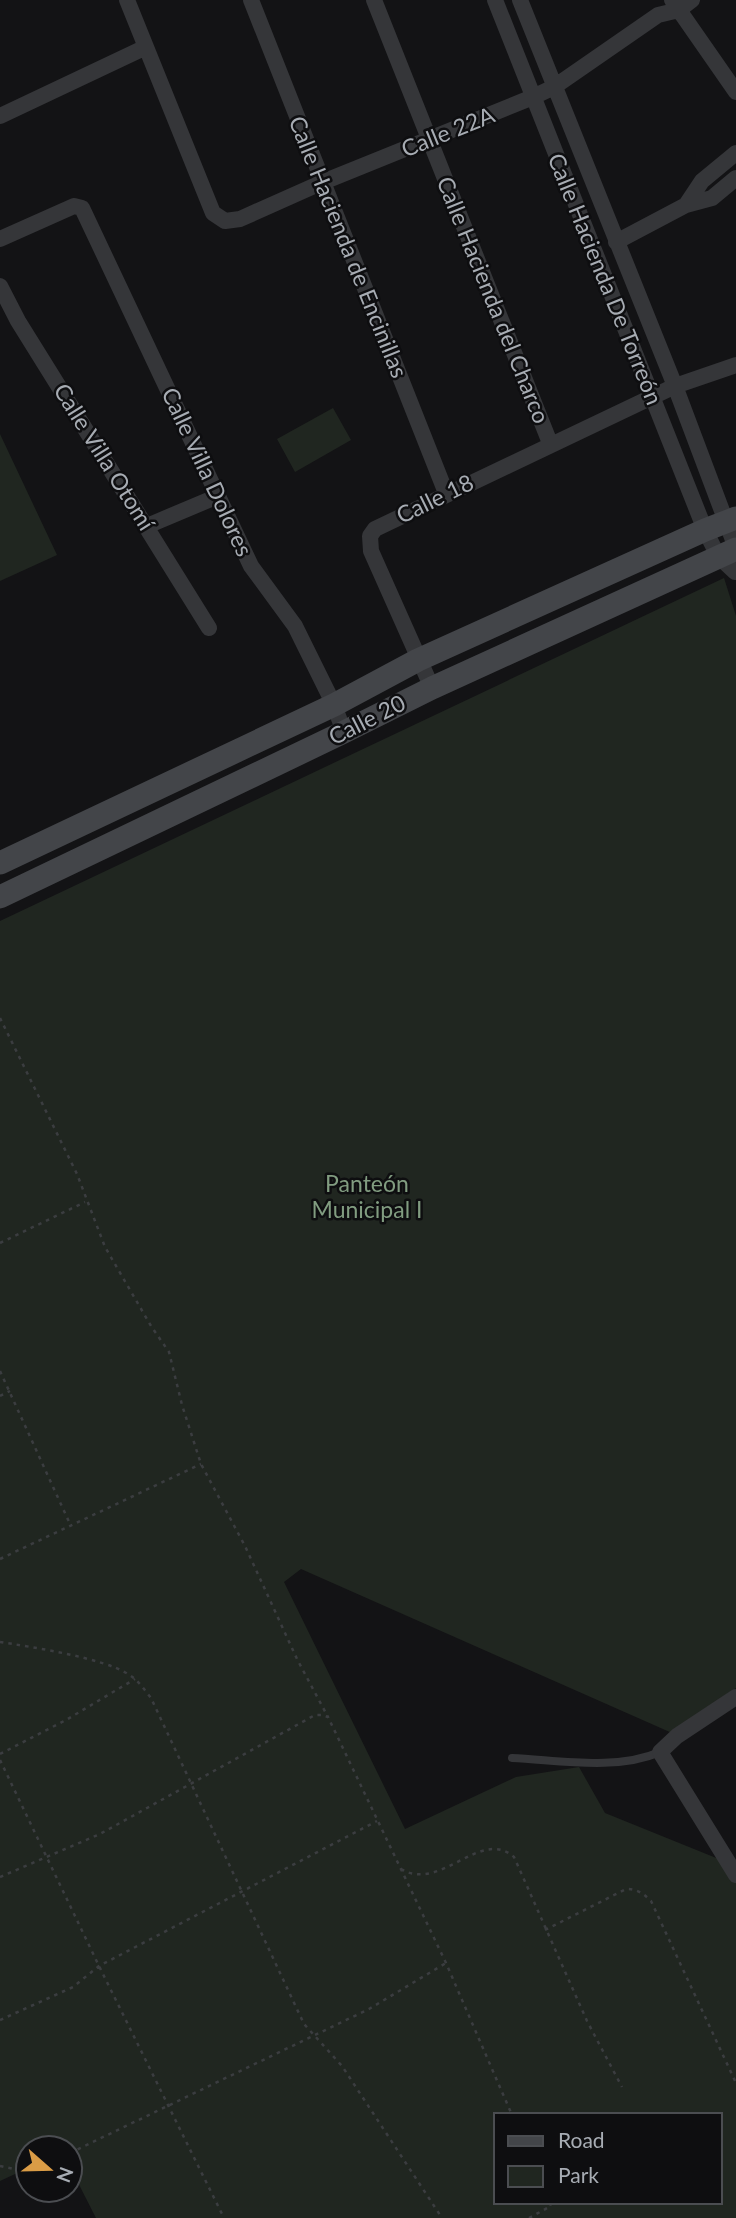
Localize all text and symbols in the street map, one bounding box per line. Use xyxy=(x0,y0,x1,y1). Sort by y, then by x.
street label: Calle 22A xyxy=(397,100,499,162)
street label: Calle Hacienda de Encinillas xyxy=(284,112,414,382)
street label: Calle Hacienda De Torreón xyxy=(543,149,669,408)
street label: Calle Hacienda del Charco xyxy=(432,172,556,427)
street label: Calle Villa Otomí xyxy=(48,378,162,536)
street label: Calle Villa Dolores xyxy=(157,383,259,560)
street label: Calle 18 xyxy=(391,467,478,529)
street label: Calle 20 xyxy=(323,688,410,750)
park label: Panteón Municipal I xyxy=(312,1169,422,1223)
legend xyxy=(494,2113,722,2204)
text: Road xyxy=(558,2127,605,2152)
north arrow xyxy=(14,2134,84,2204)
text: Park xyxy=(558,2162,599,2187)
text: N xyxy=(52,2164,79,2186)

